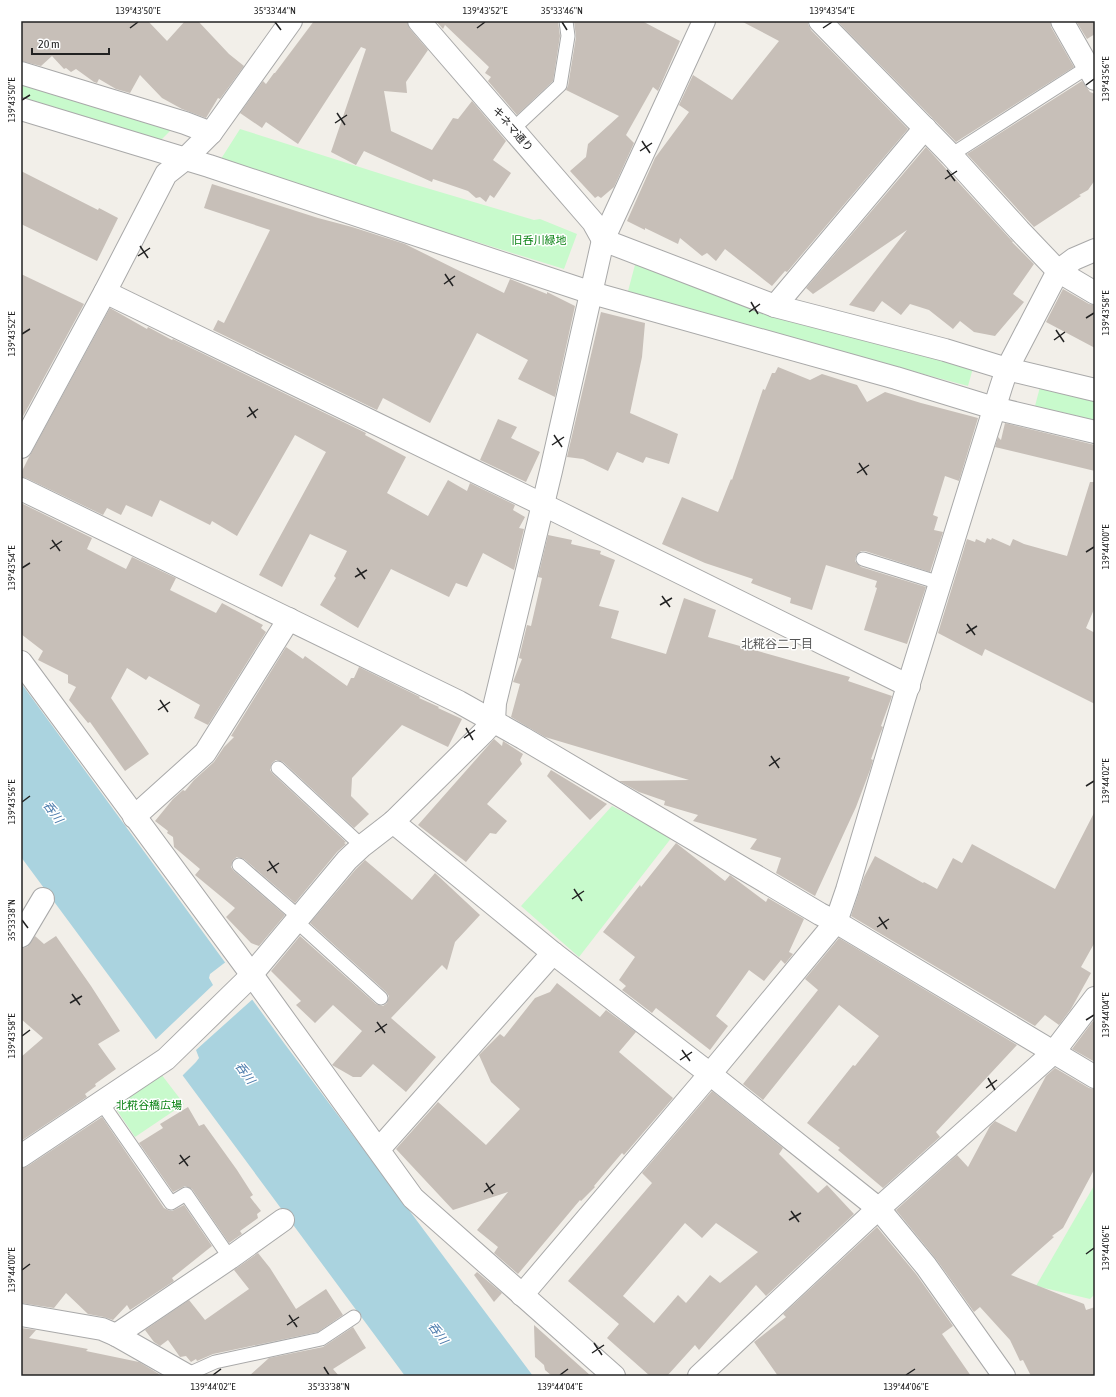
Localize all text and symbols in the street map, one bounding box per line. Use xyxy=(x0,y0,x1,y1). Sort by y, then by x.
text: 139°43'50"E xyxy=(116,5,161,16)
text: 35°33'44"N xyxy=(254,5,296,16)
text: 139°43'52"E xyxy=(463,5,508,16)
text: 35°33'46"N xyxy=(541,5,583,16)
text: 139°43'54"E xyxy=(810,5,855,16)
scale bar xyxy=(32,30,109,56)
text: 20 m xyxy=(38,37,60,51)
text: 139°43'56"E xyxy=(1100,56,1111,101)
text: 139°43'50"E xyxy=(6,77,17,122)
street label: キネマ通り xyxy=(490,104,536,154)
park label: 旧呑川緑地 xyxy=(512,234,567,246)
text: 139°43'58"E xyxy=(1100,290,1111,335)
text: 139°43'52"E xyxy=(6,311,17,356)
text: 139°44'00"E xyxy=(1100,524,1111,569)
text: 139°43'54"E xyxy=(6,545,17,590)
district label: 北糀谷二丁目 xyxy=(741,637,813,651)
text: 139°44'02"E xyxy=(1100,758,1111,803)
text: 139°43'56"E xyxy=(6,779,17,824)
water label: 呑川 xyxy=(40,798,67,827)
text: 35°33'38"N xyxy=(6,899,17,941)
text: 139°44'04"E xyxy=(1100,992,1111,1037)
text: 139°43'58"E xyxy=(6,1013,17,1058)
water label: 呑川 xyxy=(232,1059,259,1088)
park label: 北糀谷橋広場 xyxy=(116,1099,182,1111)
text: 139°44'06"E xyxy=(1100,1225,1111,1270)
text: 139°44'00"E xyxy=(6,1247,17,1292)
water label: 呑川 xyxy=(425,1319,452,1348)
text: 139°44'02"E xyxy=(191,1381,236,1392)
text: 35°33'38"N xyxy=(308,1381,350,1392)
text: 139°44'04"E xyxy=(538,1381,583,1392)
text: 139°44'06"E xyxy=(884,1381,929,1392)

